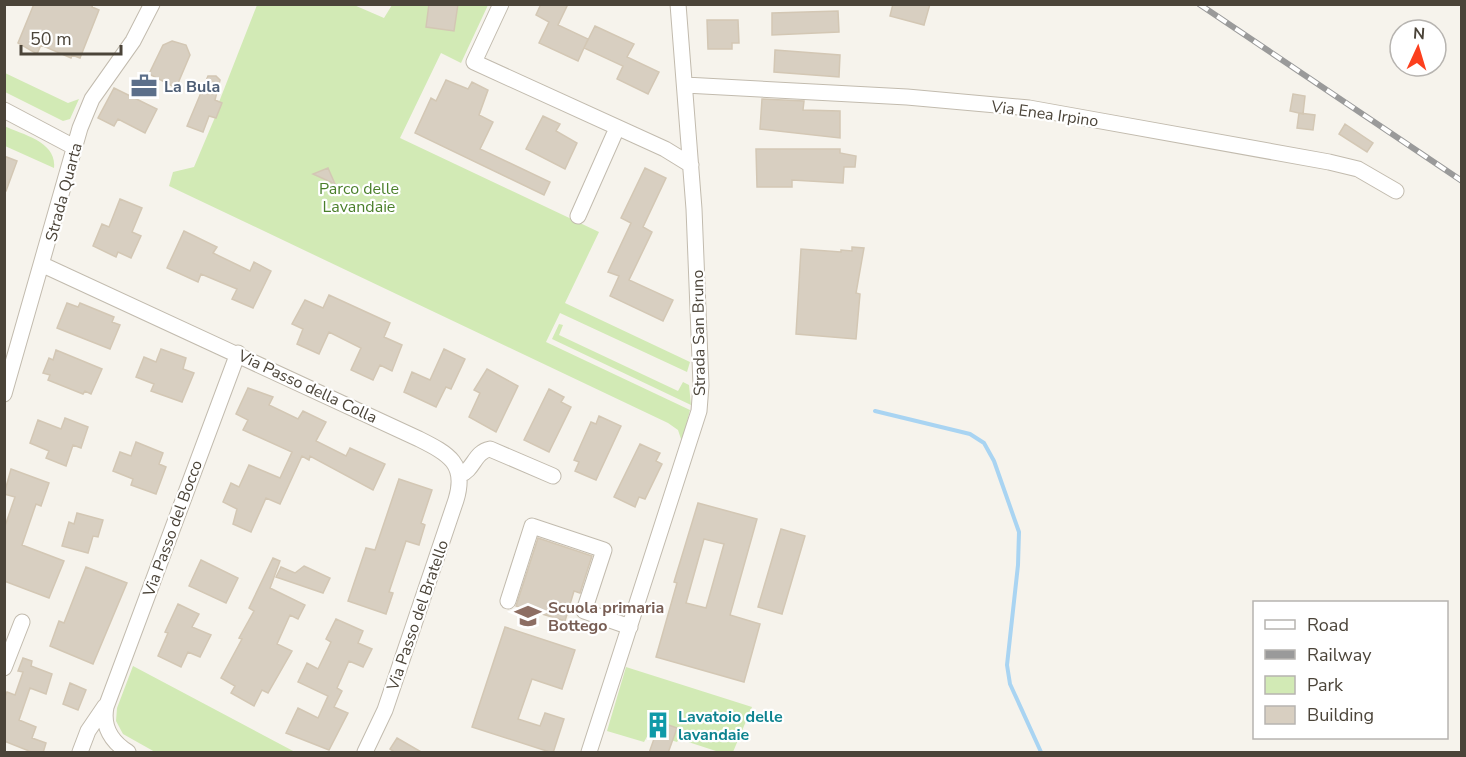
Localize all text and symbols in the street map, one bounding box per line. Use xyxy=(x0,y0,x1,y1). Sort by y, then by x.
scale bar xyxy=(21,18,122,56)
north arrow xyxy=(1388,18,1448,78)
text: N xyxy=(1412,23,1426,45)
text: 50 m xyxy=(30,27,72,51)
office icon: La Bula xyxy=(129,71,159,101)
place label: La Bula xyxy=(164,76,220,98)
street label: Via Enea Irpino xyxy=(989,95,1100,132)
street label: Strada Quarta xyxy=(40,140,88,244)
park label: Parco delle Lavandaie xyxy=(319,178,399,218)
street label: Strada San Bruno xyxy=(687,269,711,396)
street label: Via Passo della Colla xyxy=(234,345,381,429)
street label: Via Passo del Bocco xyxy=(138,457,208,601)
street label: Via Passo del Bratello xyxy=(382,537,454,695)
place label: Scuola primaria Bottego xyxy=(548,597,664,637)
school or university icon: Scuola primaria Bottego xyxy=(513,601,543,631)
legend xyxy=(1253,601,1448,739)
text: Road xyxy=(1307,613,1349,637)
text: Railway xyxy=(1307,643,1372,667)
text: Park xyxy=(1307,673,1344,697)
text: Building xyxy=(1307,703,1374,727)
place label: Lavatoio delle lavandaie xyxy=(678,706,783,746)
building icon: Lavatoio delle lavandaie xyxy=(643,710,673,740)

